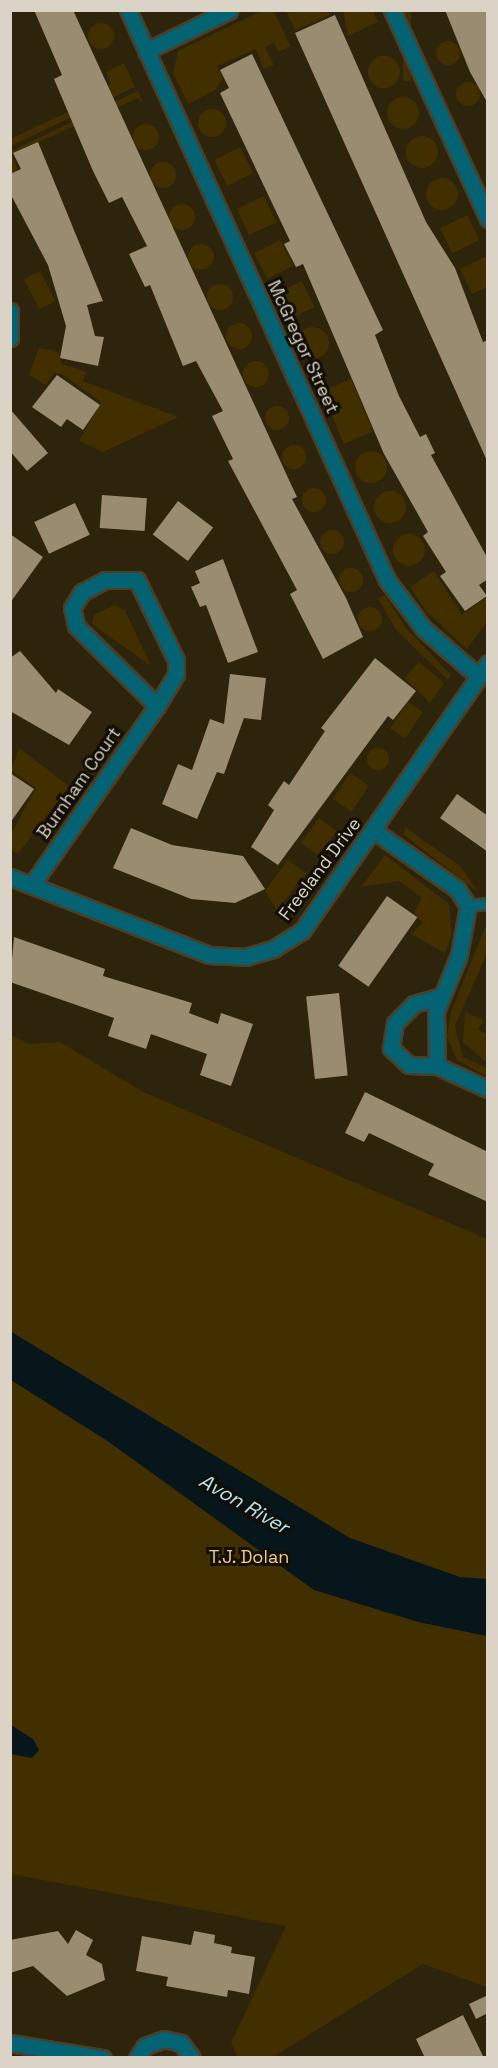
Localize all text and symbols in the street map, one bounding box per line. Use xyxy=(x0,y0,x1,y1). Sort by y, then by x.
street label: McGregor Street xyxy=(263,277,343,417)
street label: Burnham Court xyxy=(33,723,125,843)
street label: Freeland Drive xyxy=(274,814,366,924)
water label: Avon River xyxy=(195,1469,293,1539)
park label: T.J. Dolan xyxy=(208,1546,290,1568)

